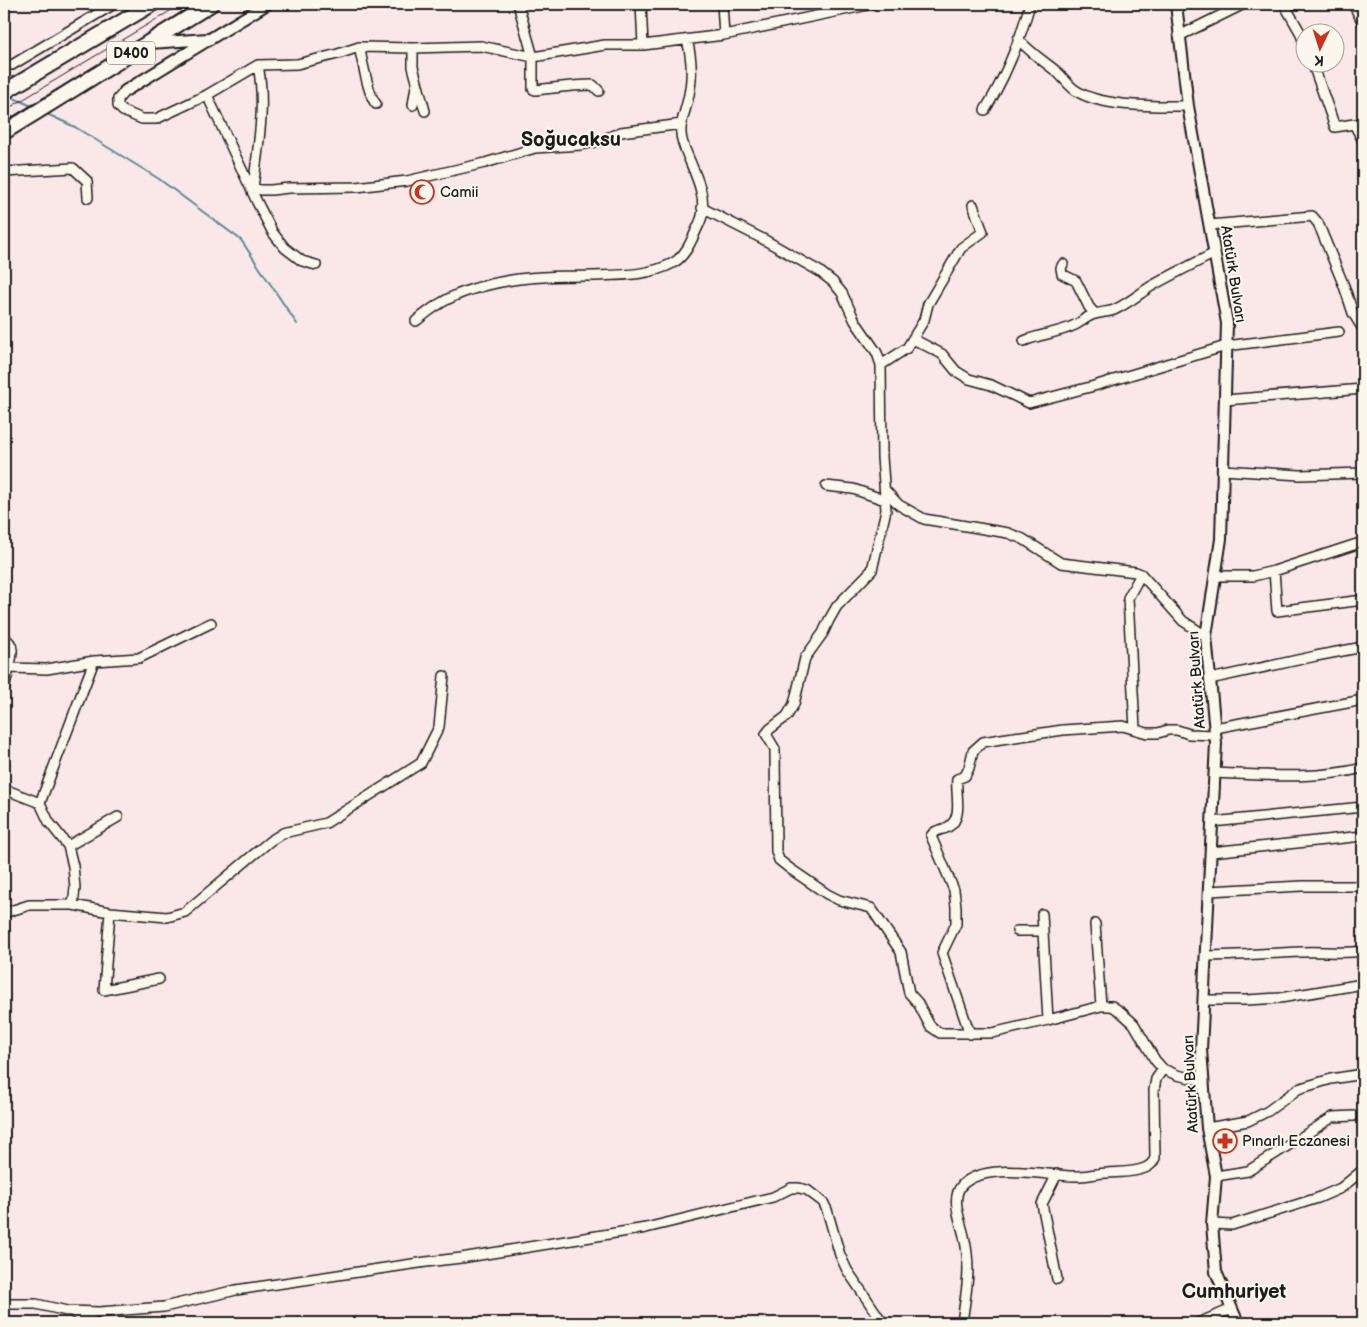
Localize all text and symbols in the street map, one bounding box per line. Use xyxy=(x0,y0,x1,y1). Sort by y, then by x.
north arrow xyxy=(1294,22,1344,72)
road number: D400 xyxy=(107,42,155,64)
text: K xyxy=(1313,52,1324,69)
district label: Soğucaksu xyxy=(521,128,621,152)
mosque icon: Camii xyxy=(409,179,435,205)
place label: Camii xyxy=(440,183,479,202)
street label: Atatürk Bulvarı xyxy=(1216,224,1250,324)
street label: Atatürk Bulvarı xyxy=(1184,630,1210,730)
street label: Atatürk Bulvarı xyxy=(1179,1035,1203,1133)
pharmacy icon: Pınarlı Eczanesi xyxy=(1212,1128,1238,1154)
place label: Pınarlı Eczanesi xyxy=(1242,1132,1350,1151)
district label: Cumhuriyet xyxy=(1182,1280,1287,1304)

